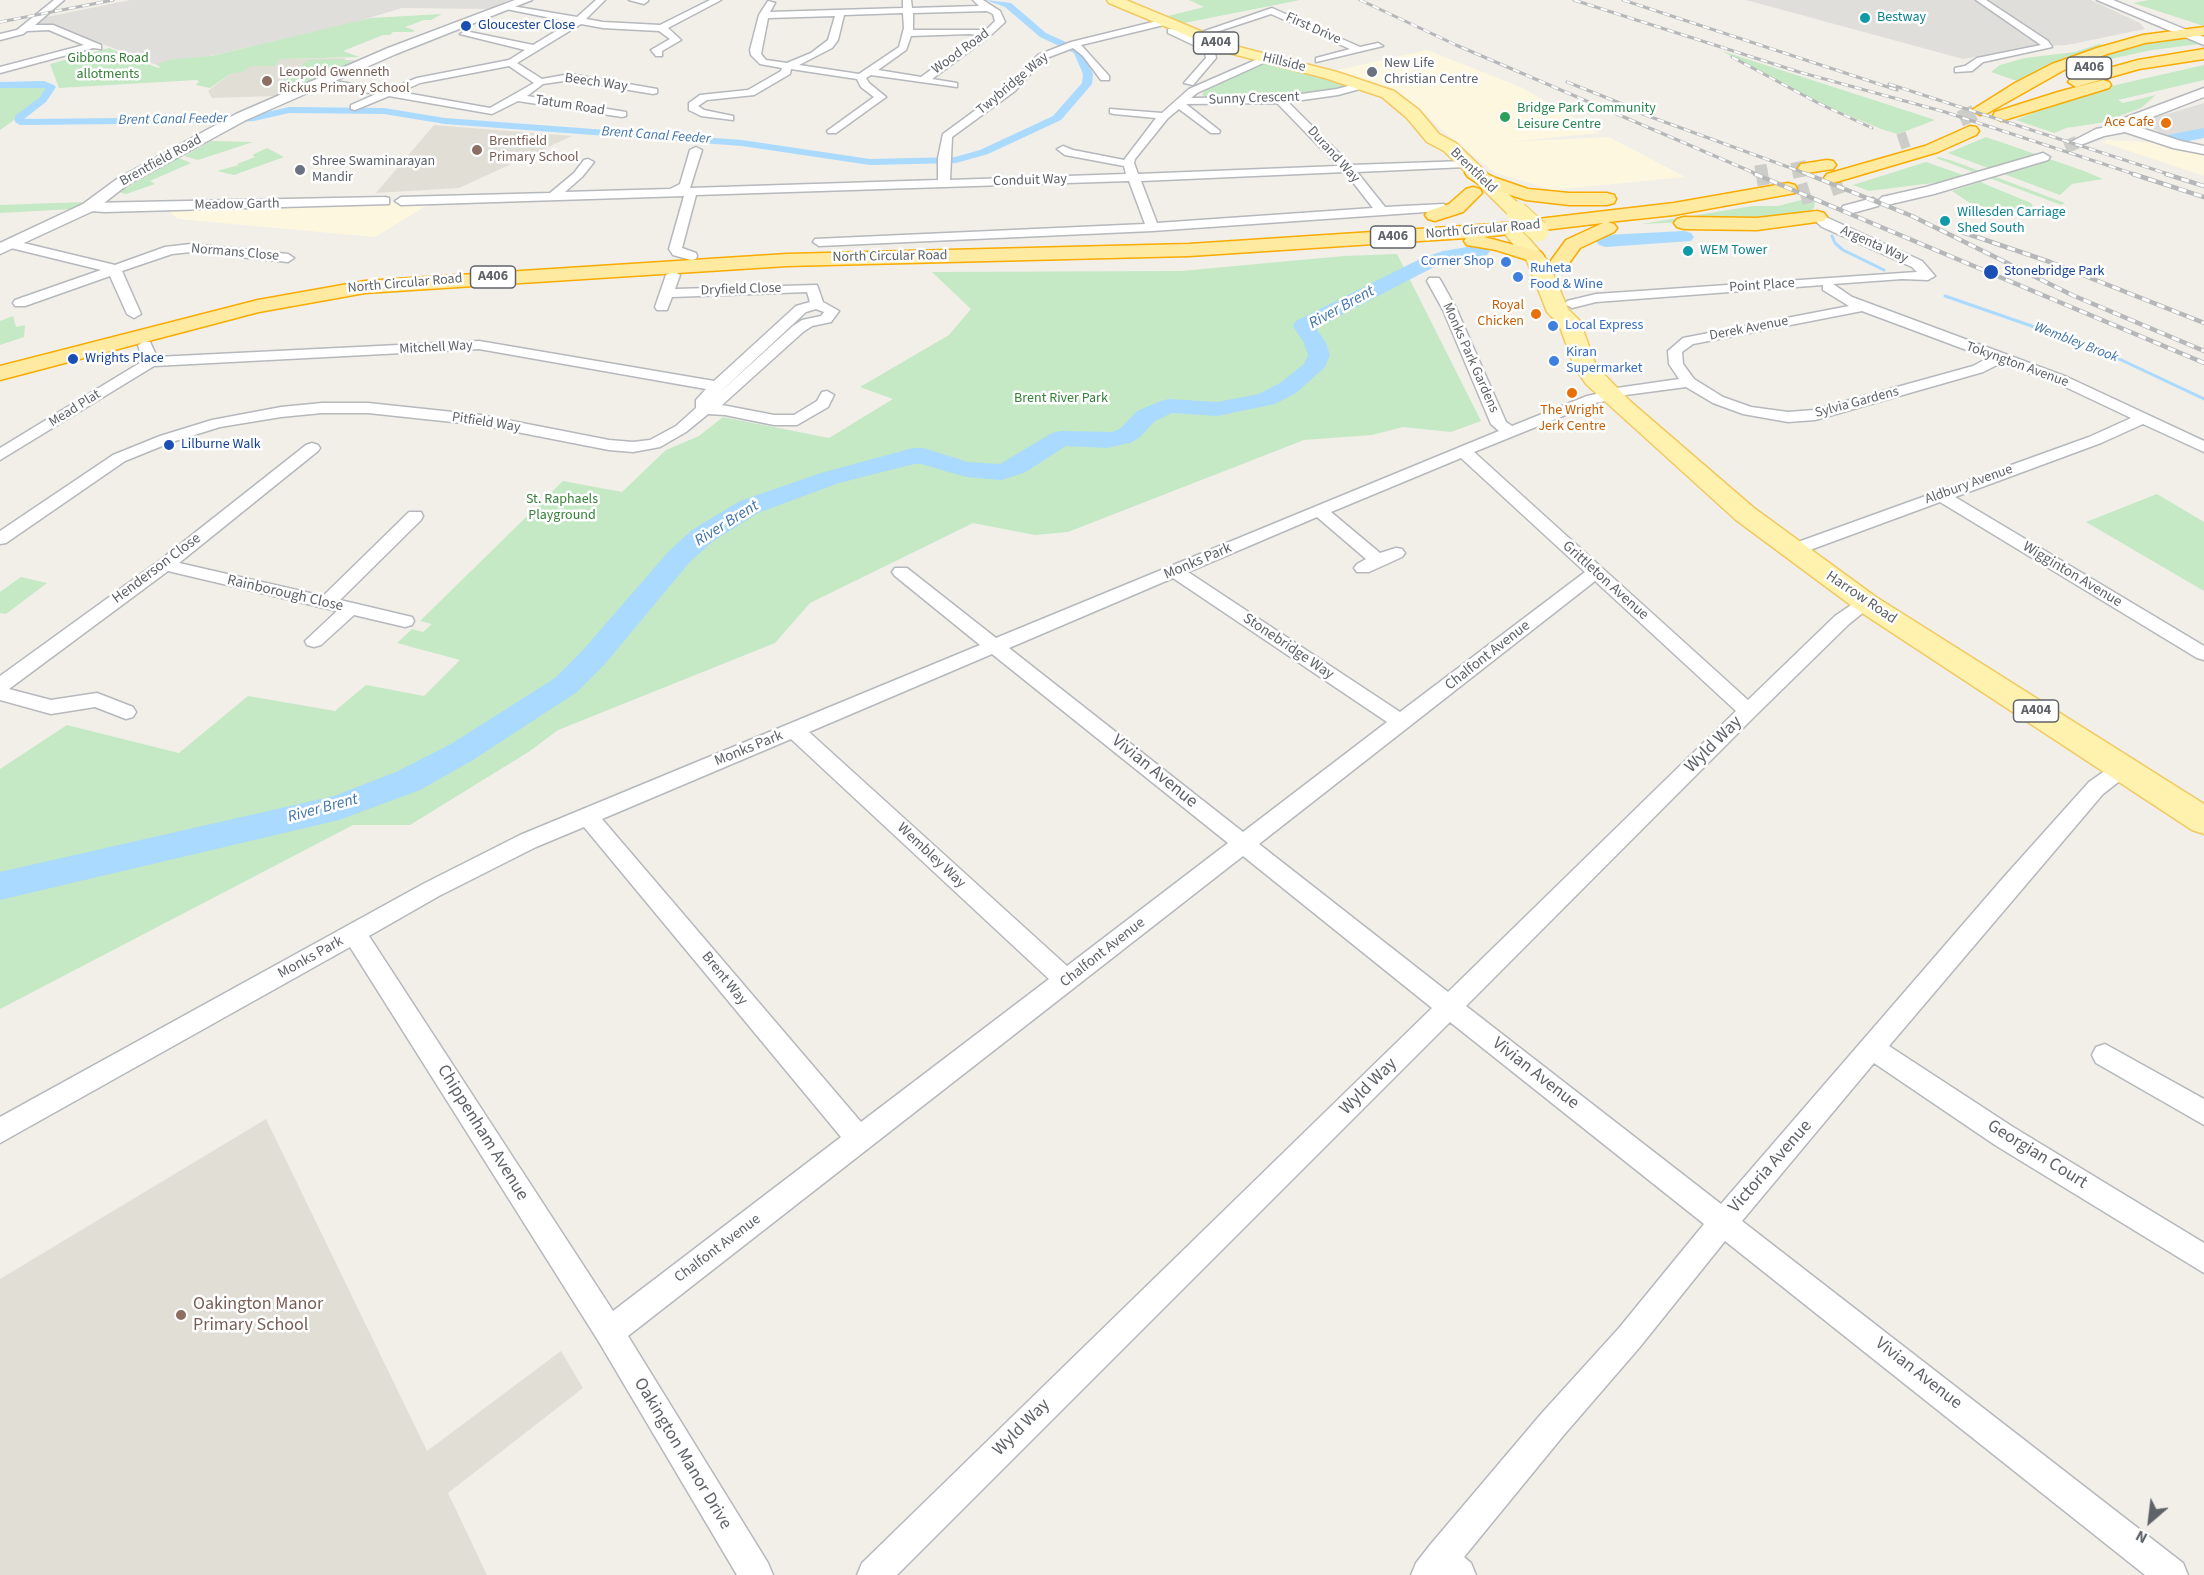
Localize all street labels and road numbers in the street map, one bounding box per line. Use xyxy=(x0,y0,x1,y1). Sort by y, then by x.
street label: First Drive xyxy=(1283,9,1343,49)
street label: Wood Road xyxy=(929,26,993,78)
road number: A404 xyxy=(1194,32,1238,54)
street label: Twybridge Way xyxy=(974,49,1052,119)
street label: Hillside xyxy=(1261,50,1307,76)
road number: A406 xyxy=(2066,57,2112,79)
street label: Beech Way xyxy=(563,70,629,96)
street label: Sunny Crescent xyxy=(1208,89,1300,109)
street label: Tatum Road xyxy=(534,92,606,120)
street label: Durand Way xyxy=(1303,123,1363,187)
street label: Brentfield Road xyxy=(117,132,205,190)
street label: Brentfield xyxy=(1446,145,1500,197)
street label: Conduit Way xyxy=(993,171,1067,191)
street label: Meadow Garth xyxy=(194,196,280,214)
street label: North Circular Road xyxy=(1425,217,1541,243)
street label: Argenta Way xyxy=(1837,223,1911,267)
road number: A406 xyxy=(1370,226,1416,248)
street label: Normans Close xyxy=(190,241,280,265)
street label: North Circular Road xyxy=(832,248,948,266)
road number: A406 xyxy=(470,266,516,288)
street label: North Circular Road xyxy=(347,271,463,297)
street label: Point Place xyxy=(1729,275,1795,297)
street label: Dryfield Close xyxy=(700,280,782,300)
street label: Monks Park Gardens xyxy=(1438,300,1502,416)
street label: Derek Avenue xyxy=(1708,313,1790,345)
street label: Mitchell Way xyxy=(399,338,473,358)
street label: Tokyngton Avenue xyxy=(1963,339,2071,391)
street label: Sylvia Gardens xyxy=(1813,384,1901,422)
street label: Mead Plat xyxy=(46,387,104,431)
street label: Pitfield Way xyxy=(451,409,521,437)
street label: Aldbury Avenue xyxy=(1923,461,2015,509)
street label: Henderson Close xyxy=(109,530,205,608)
street label: Grittleton Avenue xyxy=(1558,538,1652,624)
street label: Wigginton Avenue xyxy=(2019,538,2125,612)
street label: Monks Park xyxy=(1161,540,1235,584)
street label: Harrow Road xyxy=(1822,568,1900,628)
street label: Rainborough Close xyxy=(225,572,345,616)
street label: Stonebridge Way xyxy=(1239,610,1337,684)
street label: Chalfont Avenue xyxy=(1442,617,1534,695)
road number: A404 xyxy=(2014,700,2058,722)
street label: Wyld Way xyxy=(1681,712,1747,778)
street label: Monks Park xyxy=(712,727,786,771)
street label: Vivian Avenue xyxy=(1107,731,1201,813)
street label: Wembley Way xyxy=(893,820,969,892)
street label: Chalfont Avenue xyxy=(1057,914,1149,992)
street label: Monks Park xyxy=(275,933,347,983)
street label: Brent Way xyxy=(697,949,751,1009)
street label: Vivian Avenue xyxy=(1487,1033,1583,1115)
street label: Wyld Way xyxy=(1336,1054,1402,1120)
street label: Chippenham Avenue xyxy=(431,1061,533,1205)
street label: Victoria Avenue xyxy=(1725,1116,1817,1218)
street label: Georgian Court xyxy=(1983,1116,2091,1194)
street label: Chalfont Avenue xyxy=(671,1211,765,1287)
street label: Vivian Avenue xyxy=(1870,1333,1966,1415)
street label: Oakington Manor Drive xyxy=(628,1374,736,1534)
street label: Wyld Way xyxy=(989,1395,1055,1461)

